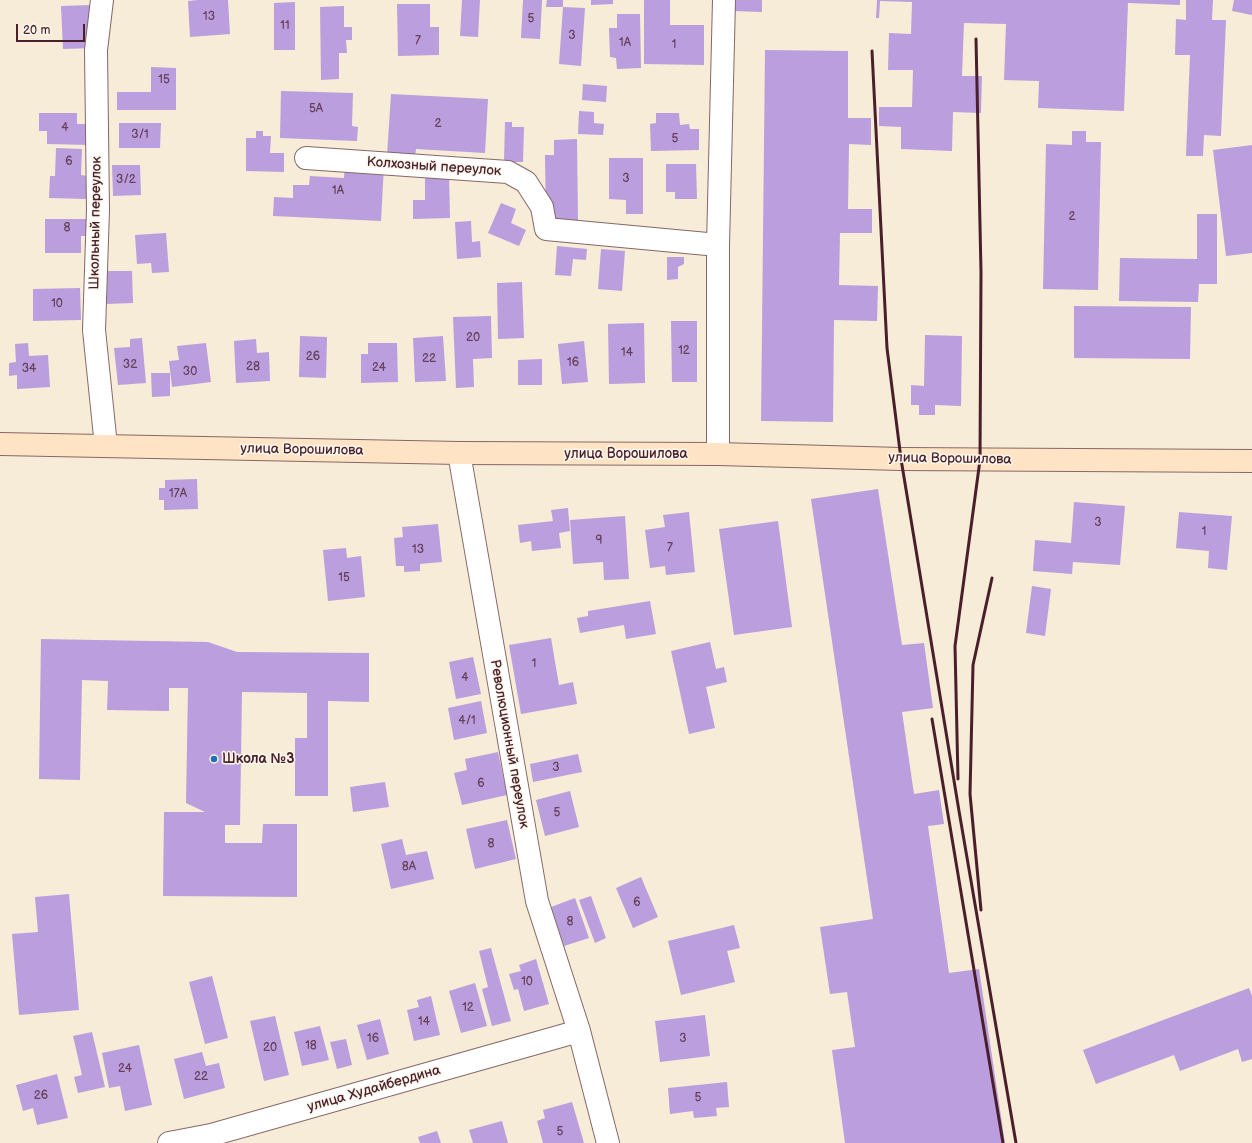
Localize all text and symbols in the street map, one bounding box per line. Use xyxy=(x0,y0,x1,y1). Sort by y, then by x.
house number: 13 xyxy=(203,10,215,24)
house number: 5 xyxy=(528,12,534,26)
scale bar xyxy=(18,16,87,42)
house number: 11 xyxy=(280,19,290,33)
text: 20 m xyxy=(23,23,50,38)
house number: 3 xyxy=(568,29,576,43)
house number: 7 xyxy=(415,34,421,48)
house number: 1А xyxy=(619,36,631,50)
house number: 1 xyxy=(672,38,676,52)
house number: 15 xyxy=(158,73,170,87)
house number: 5А xyxy=(309,102,323,116)
house number: 2 xyxy=(434,117,442,131)
house number: 4 xyxy=(61,121,69,135)
house number: 3/1 xyxy=(131,128,149,142)
house number: 5 xyxy=(672,132,678,146)
street label: Колхозный переулок xyxy=(366,154,502,180)
house number: 6 xyxy=(65,155,73,169)
street label: Школьный переулок xyxy=(86,156,106,290)
house number: 3 xyxy=(622,172,630,186)
house number: 3/2 xyxy=(116,173,136,187)
house number: 1А xyxy=(332,184,344,198)
house number: 2 xyxy=(1068,210,1076,224)
house number: 8 xyxy=(64,221,70,235)
house number: 10 xyxy=(51,297,63,311)
house number: 20 xyxy=(466,331,480,345)
house number: 12 xyxy=(678,344,690,358)
house number: 14 xyxy=(621,346,633,360)
house number: 26 xyxy=(306,350,320,364)
house number: 22 xyxy=(422,352,436,366)
house number: 16 xyxy=(567,356,579,370)
house number: 32 xyxy=(123,358,137,372)
house number: 28 xyxy=(246,360,260,374)
house number: 24 xyxy=(372,361,386,375)
house number: 34 xyxy=(22,362,36,376)
house number: 30 xyxy=(183,365,197,379)
street label: улица Ворошилова xyxy=(240,441,364,459)
street label: улица Ворошилова xyxy=(564,446,688,462)
street label: улица Ворошилова xyxy=(888,450,1012,468)
house number: 17А xyxy=(169,487,187,501)
house number: 3 xyxy=(1094,516,1102,530)
house number: 1 xyxy=(1202,525,1206,539)
house number: 9 xyxy=(596,534,602,548)
house number: 7 xyxy=(667,541,673,555)
house number: 13 xyxy=(412,543,424,557)
house number: 15 xyxy=(338,571,350,585)
house number: 1 xyxy=(532,657,536,671)
street label: Революционный переулок xyxy=(486,658,532,830)
house number: 4 xyxy=(461,671,469,685)
house number: 4/1 xyxy=(458,714,476,728)
place label: Школа №3 xyxy=(222,751,294,767)
marker: Школа №3 xyxy=(209,754,219,764)
house number: 3 xyxy=(552,761,560,775)
house number: 6 xyxy=(477,777,485,791)
house number: 5 xyxy=(554,806,560,820)
house number: 8 xyxy=(488,837,494,851)
house number: 8А xyxy=(402,860,416,874)
house number: 6 xyxy=(633,896,641,910)
house number: 8 xyxy=(567,915,573,929)
house number: 10 xyxy=(521,975,533,989)
house number: 12 xyxy=(462,1001,474,1015)
house number: 14 xyxy=(418,1015,430,1029)
house number: 16 xyxy=(367,1032,379,1046)
house number: 3 xyxy=(679,1032,687,1046)
house number: 18 xyxy=(305,1039,317,1053)
house number: 20 xyxy=(263,1041,277,1055)
house number: 24 xyxy=(118,1062,132,1076)
street label: улица Худайбердина xyxy=(305,1062,443,1116)
house number: 22 xyxy=(194,1070,208,1084)
house number: 26 xyxy=(34,1089,48,1103)
house number: 5 xyxy=(695,1091,701,1105)
house number: 5 xyxy=(557,1125,563,1139)

